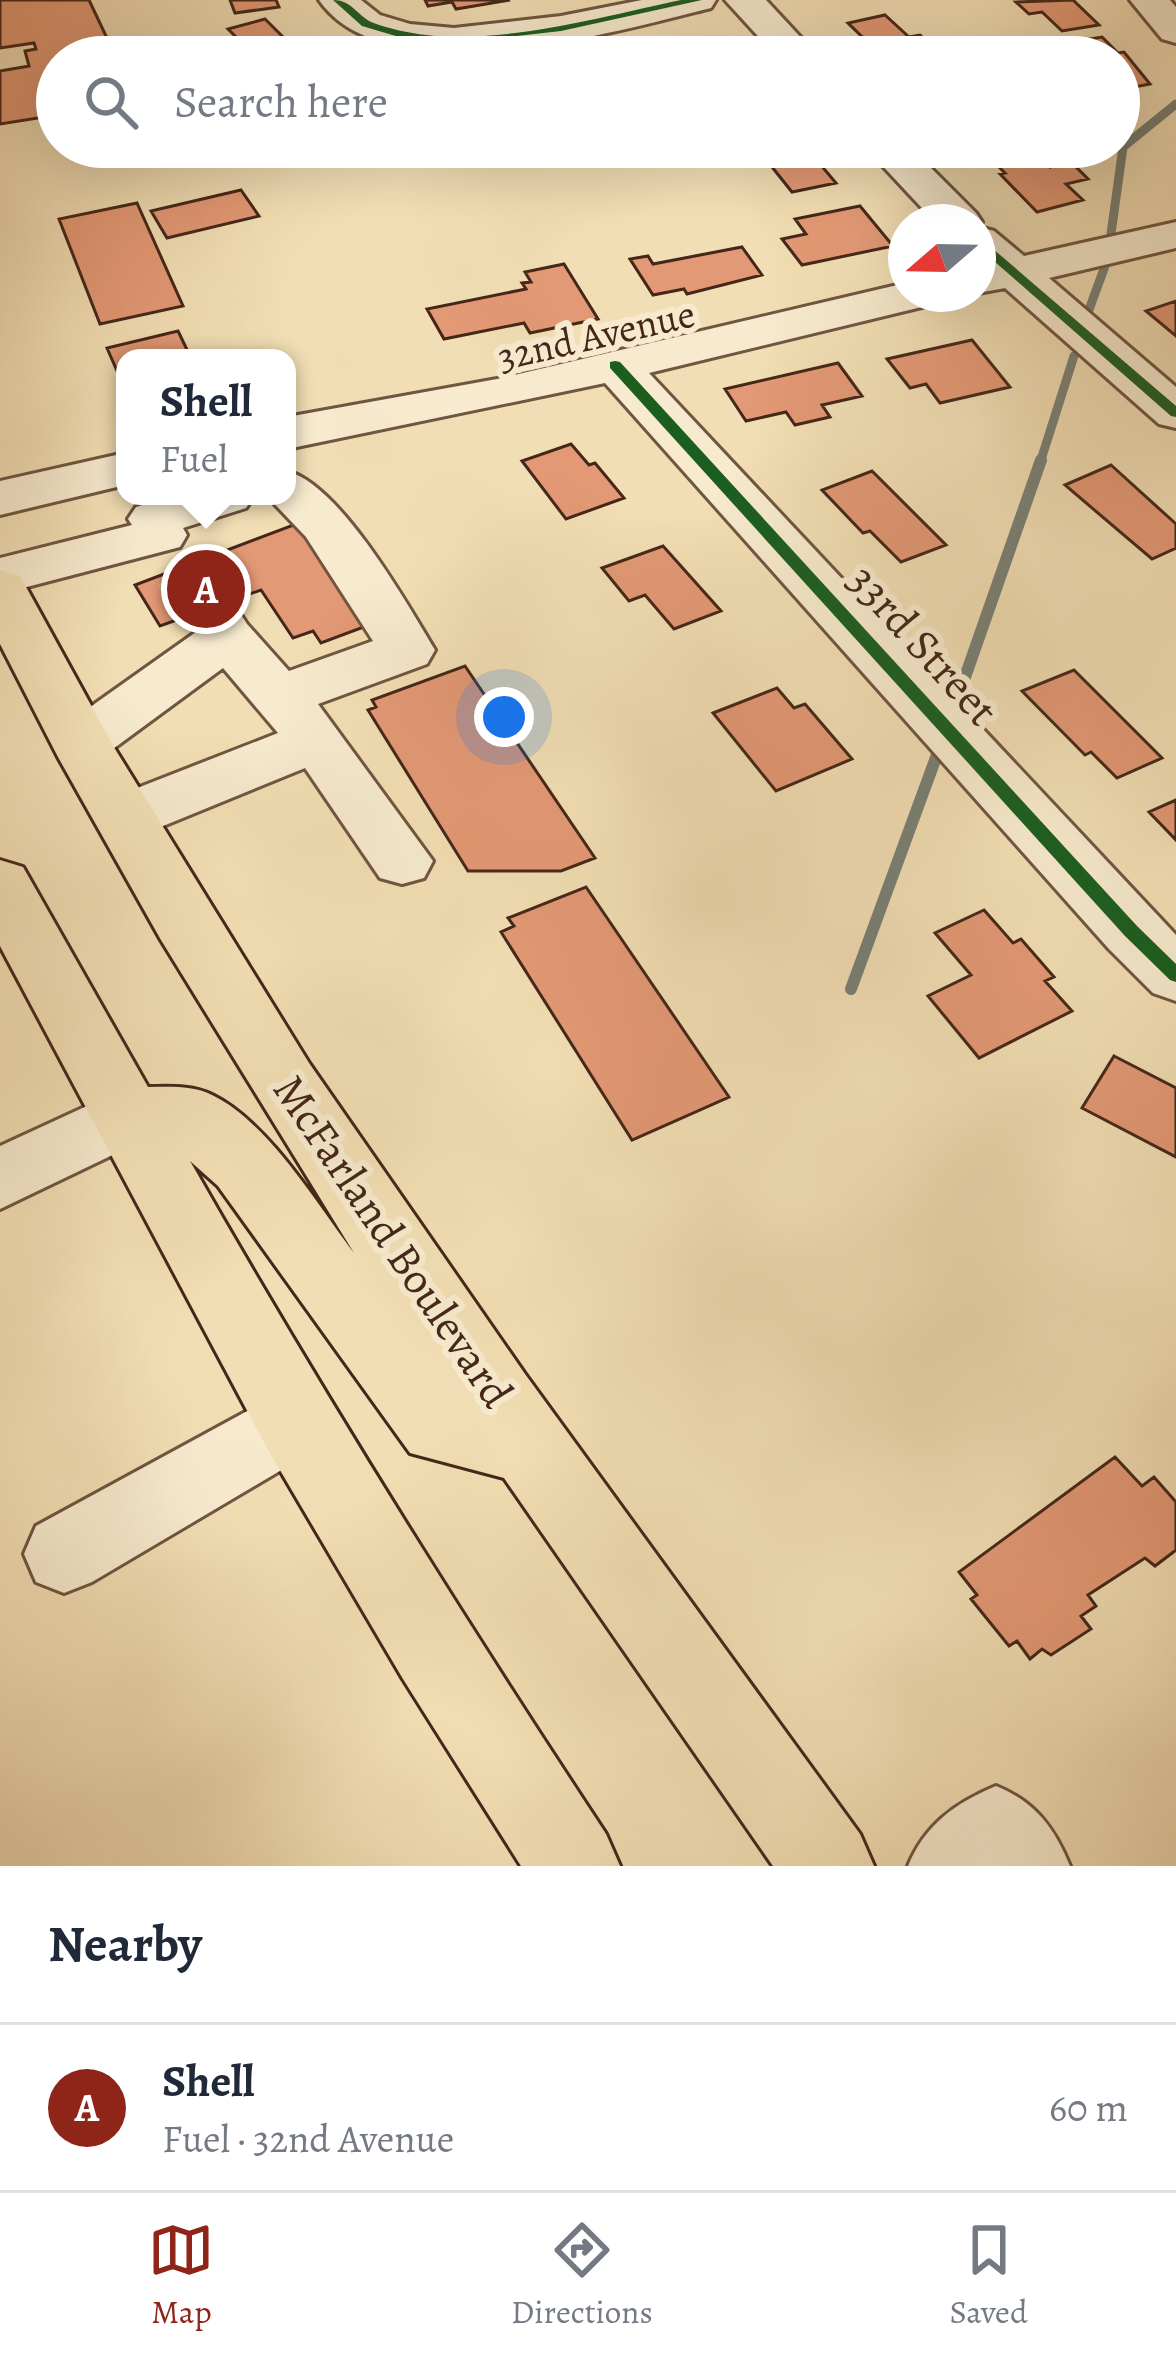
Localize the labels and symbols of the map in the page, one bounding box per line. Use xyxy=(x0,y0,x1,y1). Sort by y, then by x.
north arrow xyxy=(888,204,996,312)
street label: 32nd Avenue xyxy=(492,287,700,383)
pin: A xyxy=(167,544,245,634)
street label: 33rd Street xyxy=(834,551,1012,739)
your location xyxy=(474,687,534,747)
street label: McFarland Boulevard xyxy=(258,1062,528,1420)

